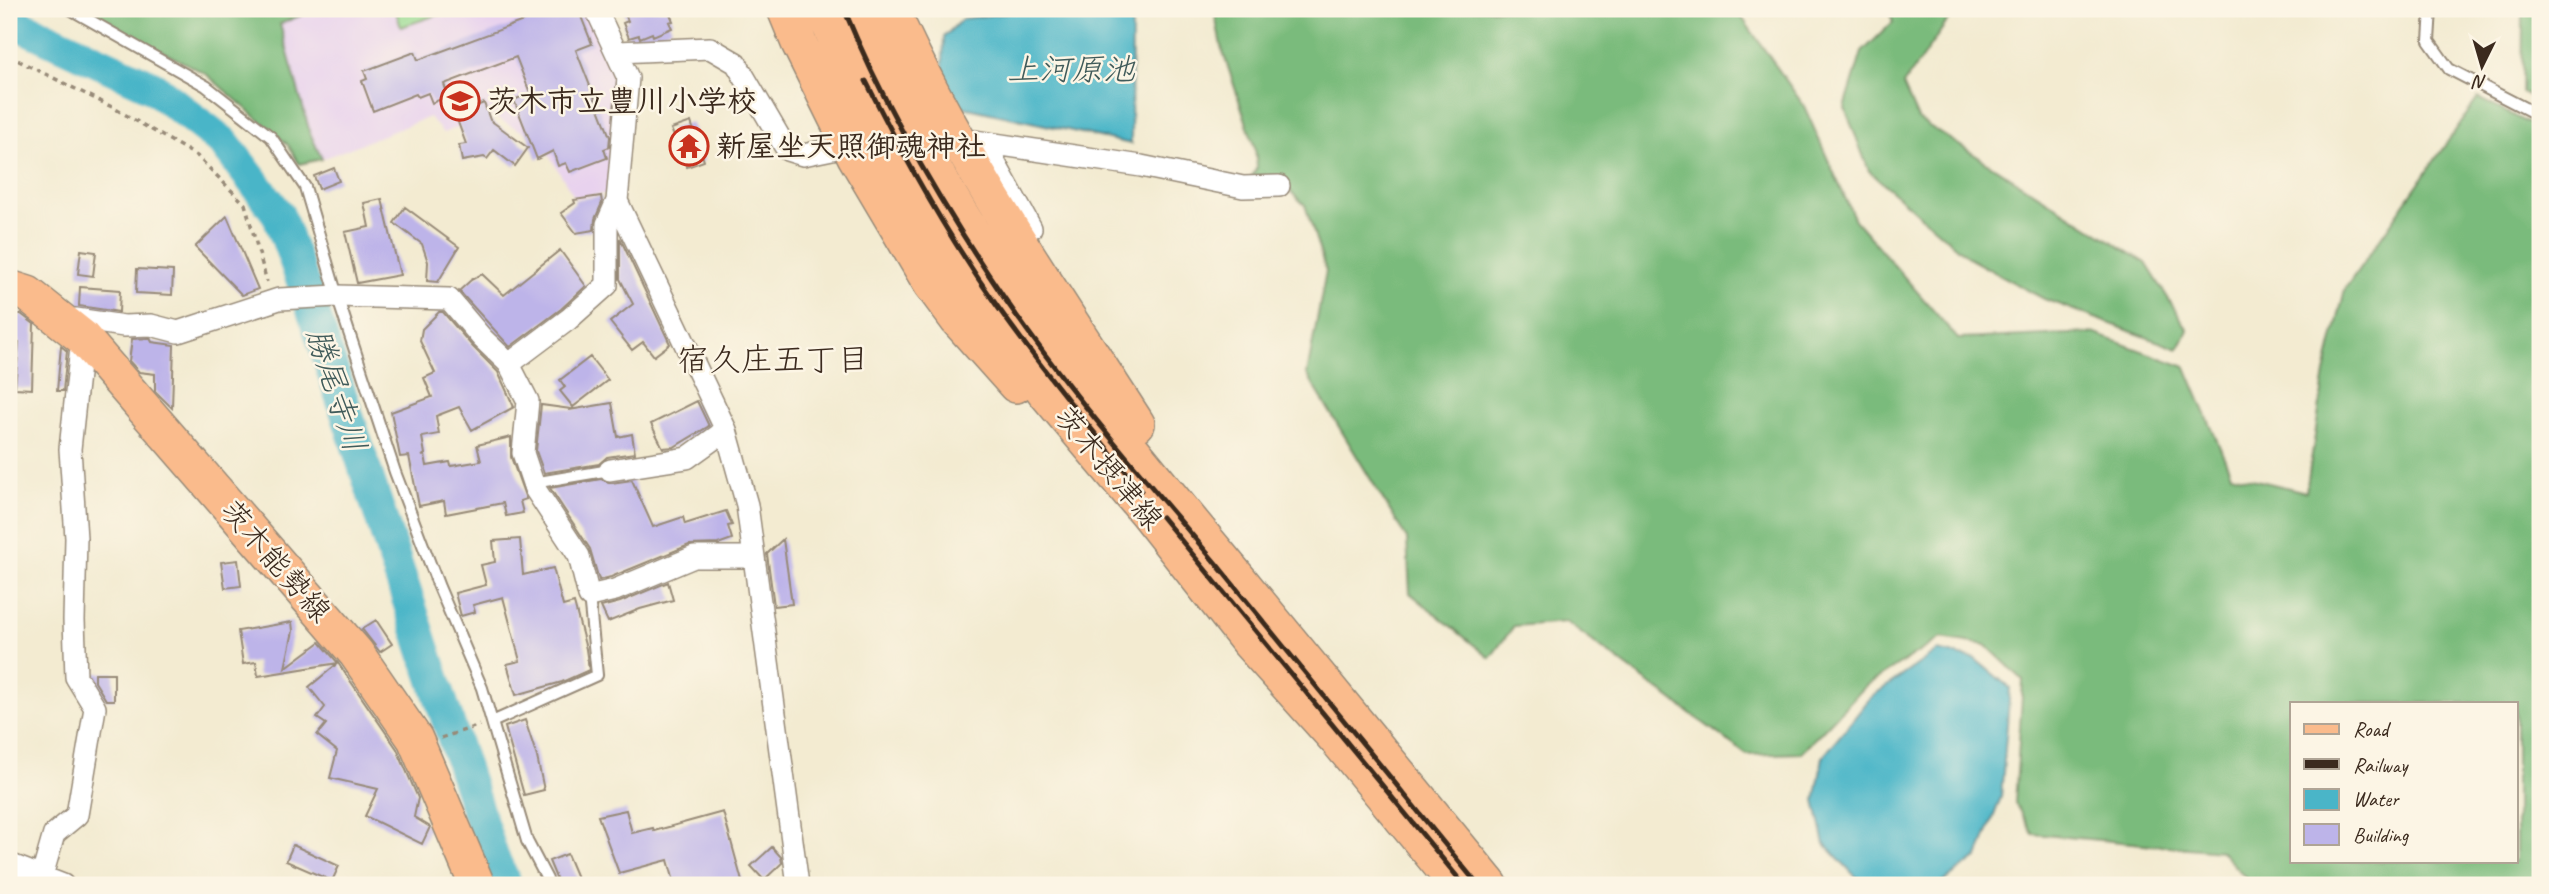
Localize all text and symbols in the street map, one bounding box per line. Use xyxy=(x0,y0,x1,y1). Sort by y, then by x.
north arrow xyxy=(2448,32,2518,102)
water label: 上河原池 xyxy=(1007,49,1136,90)
text: N xyxy=(2470,69,2488,94)
school or university icon: 茨木市立豊川小学校 xyxy=(439,80,481,122)
place label: 茨木市立豊川小学校 xyxy=(487,82,757,120)
temple icon: 新屋坐天照御魂神社 xyxy=(668,125,710,167)
place label: 新屋坐天照御魂神社 xyxy=(716,127,986,165)
water label: 勝尾寺川 xyxy=(297,323,376,457)
district label: 宿久庄五丁目 xyxy=(677,339,869,380)
street label: 茨木摂津線 xyxy=(1046,398,1172,538)
street label: 茨木能勢線 xyxy=(212,492,340,630)
legend xyxy=(2290,702,2518,862)
text: Road xyxy=(2353,716,2392,742)
text: Railway xyxy=(2353,752,2409,778)
text: Water xyxy=(2353,786,2400,812)
text: Building xyxy=(2353,822,2410,848)

